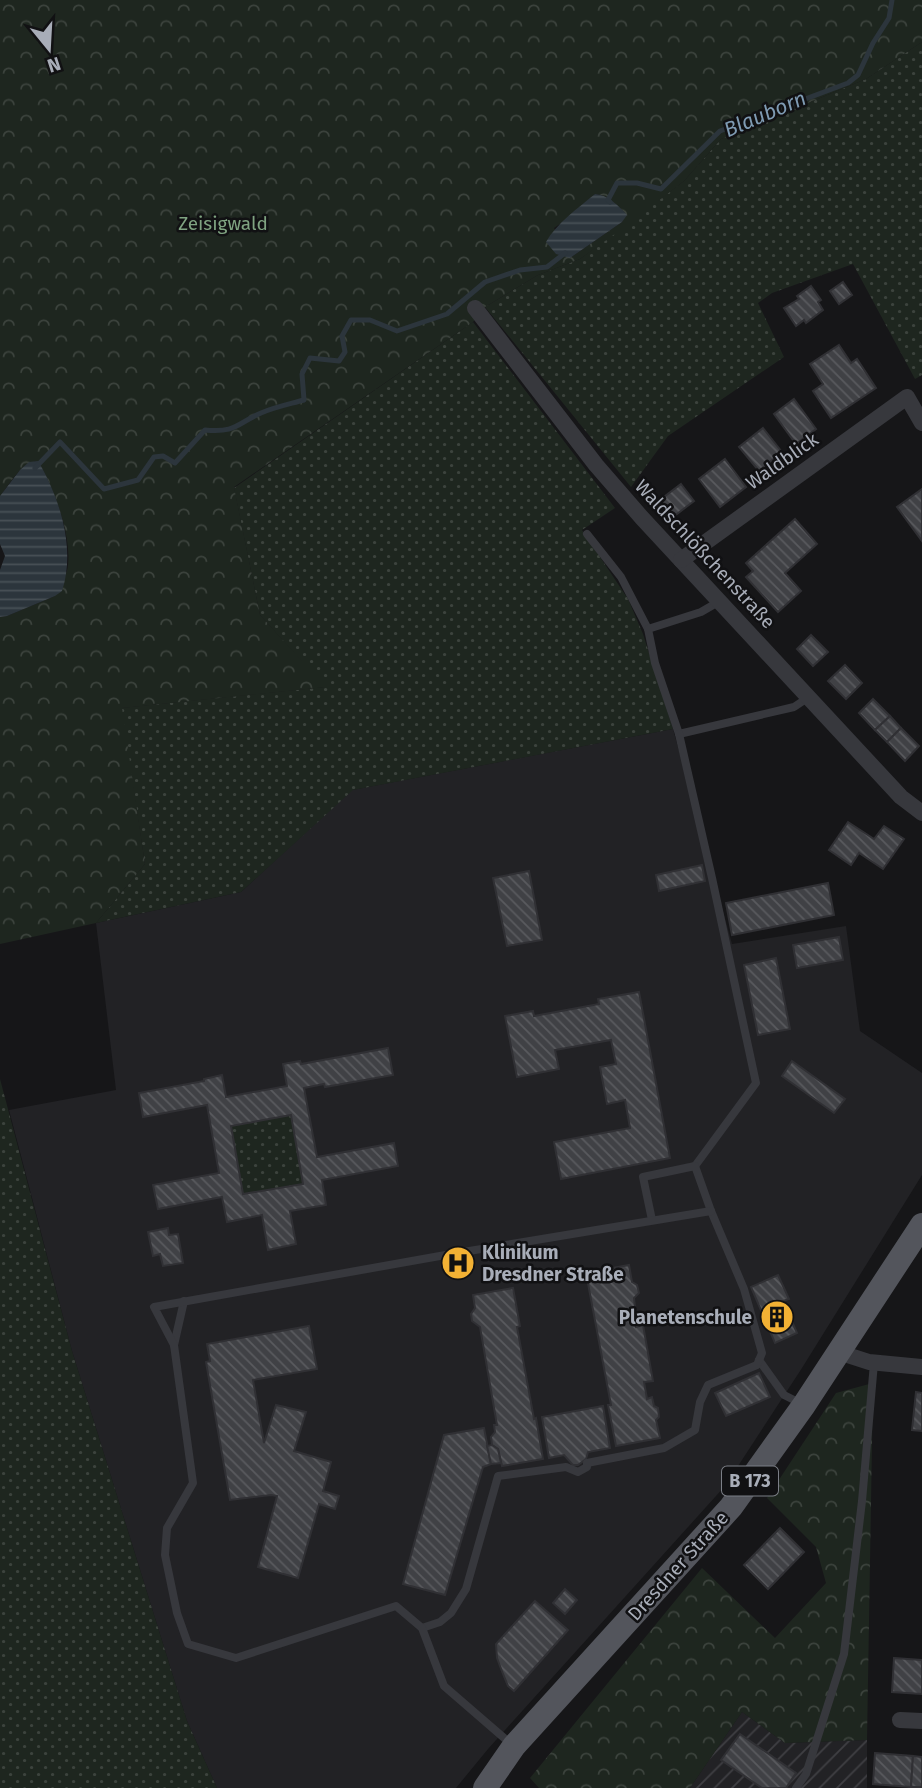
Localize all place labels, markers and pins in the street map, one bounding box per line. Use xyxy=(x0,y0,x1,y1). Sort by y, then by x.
place label: Klinikum Dresdner Straße xyxy=(482,1241,624,1286)
hospital icon: Klinikum Dresdner Straße xyxy=(439,1244,477,1282)
building icon: Planetenschule xyxy=(758,1298,796,1336)
place label: Planetenschule xyxy=(619,1306,752,1329)

